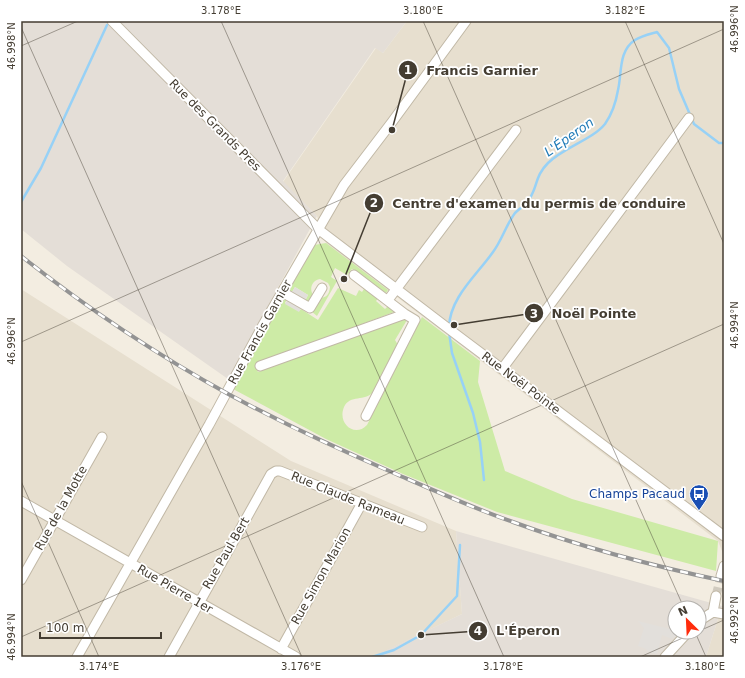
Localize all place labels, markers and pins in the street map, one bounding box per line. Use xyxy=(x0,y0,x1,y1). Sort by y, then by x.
callout: Francis Garnier xyxy=(398,58,545,83)
callout: Centre d'examen du permis de conduire xyxy=(364,190,694,215)
callout: Noël Pointe xyxy=(524,301,645,326)
bus stop icon: Champs Pacaud xyxy=(688,483,710,511)
place label: Champs Pacaud xyxy=(589,487,685,501)
callout: L'Éperon xyxy=(468,618,568,643)

